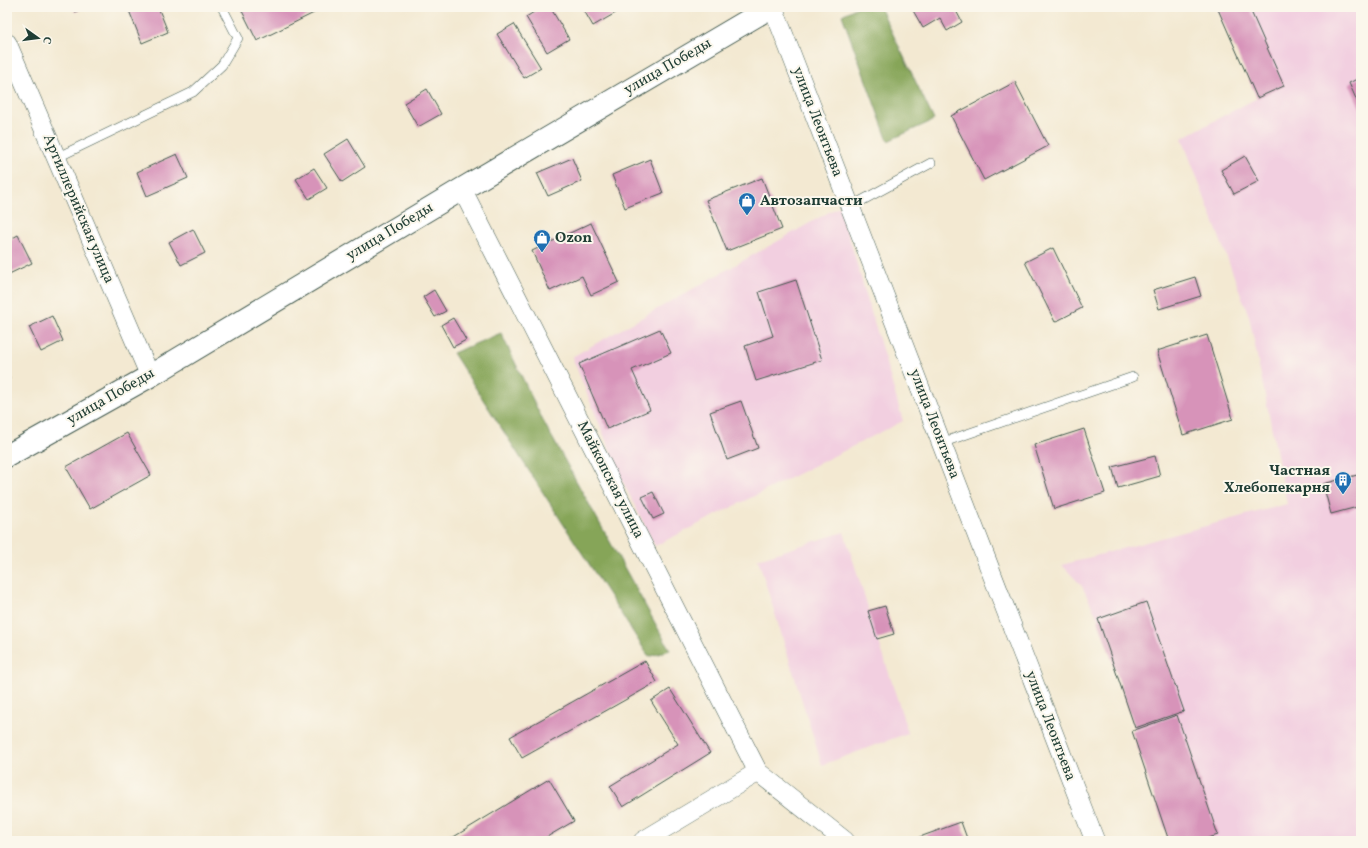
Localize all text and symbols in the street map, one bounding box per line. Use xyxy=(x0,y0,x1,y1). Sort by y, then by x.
north arrow xyxy=(18,18,58,58)
street label: улица Победы xyxy=(620,33,716,101)
text: С xyxy=(38,35,54,45)
street label: улица Леонтьева xyxy=(786,64,848,180)
street label: Артиллерийская улица xyxy=(37,131,119,287)
shop icon: Автозапчасти xyxy=(737,191,757,216)
place label: Автозапчасти xyxy=(760,191,863,212)
street label: улица Победы xyxy=(343,198,438,266)
shop icon: Ozon xyxy=(532,228,552,253)
place label: Ozon xyxy=(555,228,592,249)
street label: улица Победы xyxy=(63,363,159,431)
street label: улица Леонтьева xyxy=(903,366,965,482)
street label: Майкопская улица xyxy=(571,418,649,542)
place label: Частная Хлебопекарня xyxy=(1224,461,1330,499)
building icon: Частная Хлебопекарня xyxy=(1333,470,1353,495)
street label: улица Леонтьева xyxy=(1019,668,1081,784)

